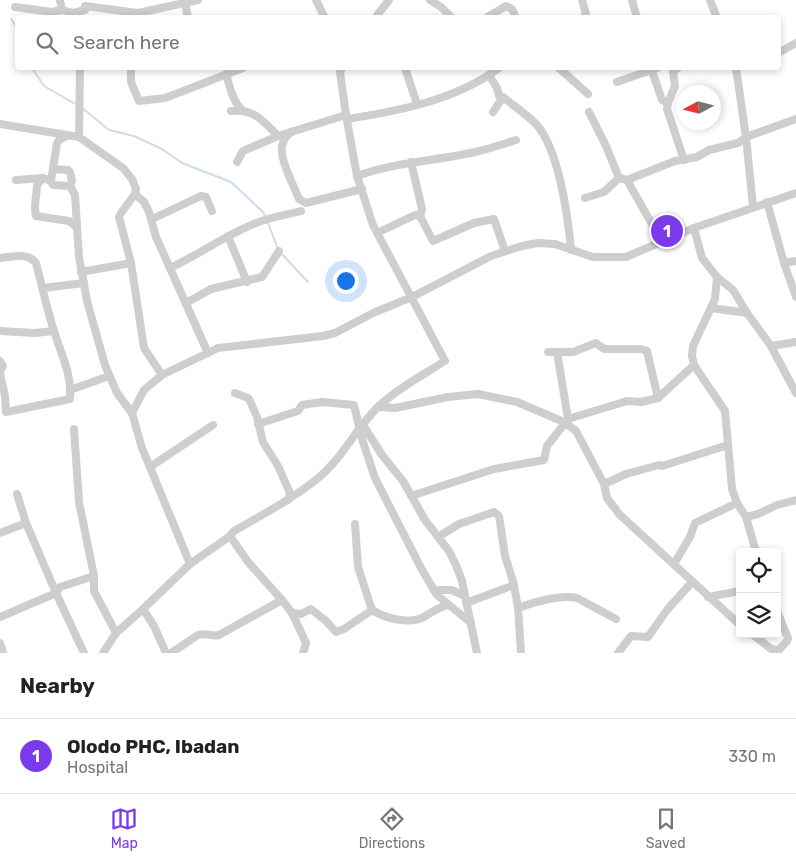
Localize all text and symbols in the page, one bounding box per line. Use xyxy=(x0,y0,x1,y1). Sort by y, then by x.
search box xyxy=(15,15,781,70)
icon: search xyxy=(33,29,61,57)
text: Search here xyxy=(73,31,180,54)
north arrow xyxy=(676,85,721,130)
pin: 1 xyxy=(651,212,683,250)
your location xyxy=(333,268,359,294)
map controls xyxy=(736,548,781,638)
button: locate xyxy=(736,548,781,593)
button: layers xyxy=(736,593,781,638)
text: Nearby xyxy=(20,673,95,698)
text: Olodo PHC, Ibadan xyxy=(67,735,240,758)
text: 1 xyxy=(32,747,40,766)
text: 330 m xyxy=(728,747,776,766)
text: Hospital xyxy=(67,758,128,777)
tab: Map xyxy=(110,805,138,852)
tab: Directions xyxy=(359,805,425,852)
tab: Saved xyxy=(646,805,686,852)

